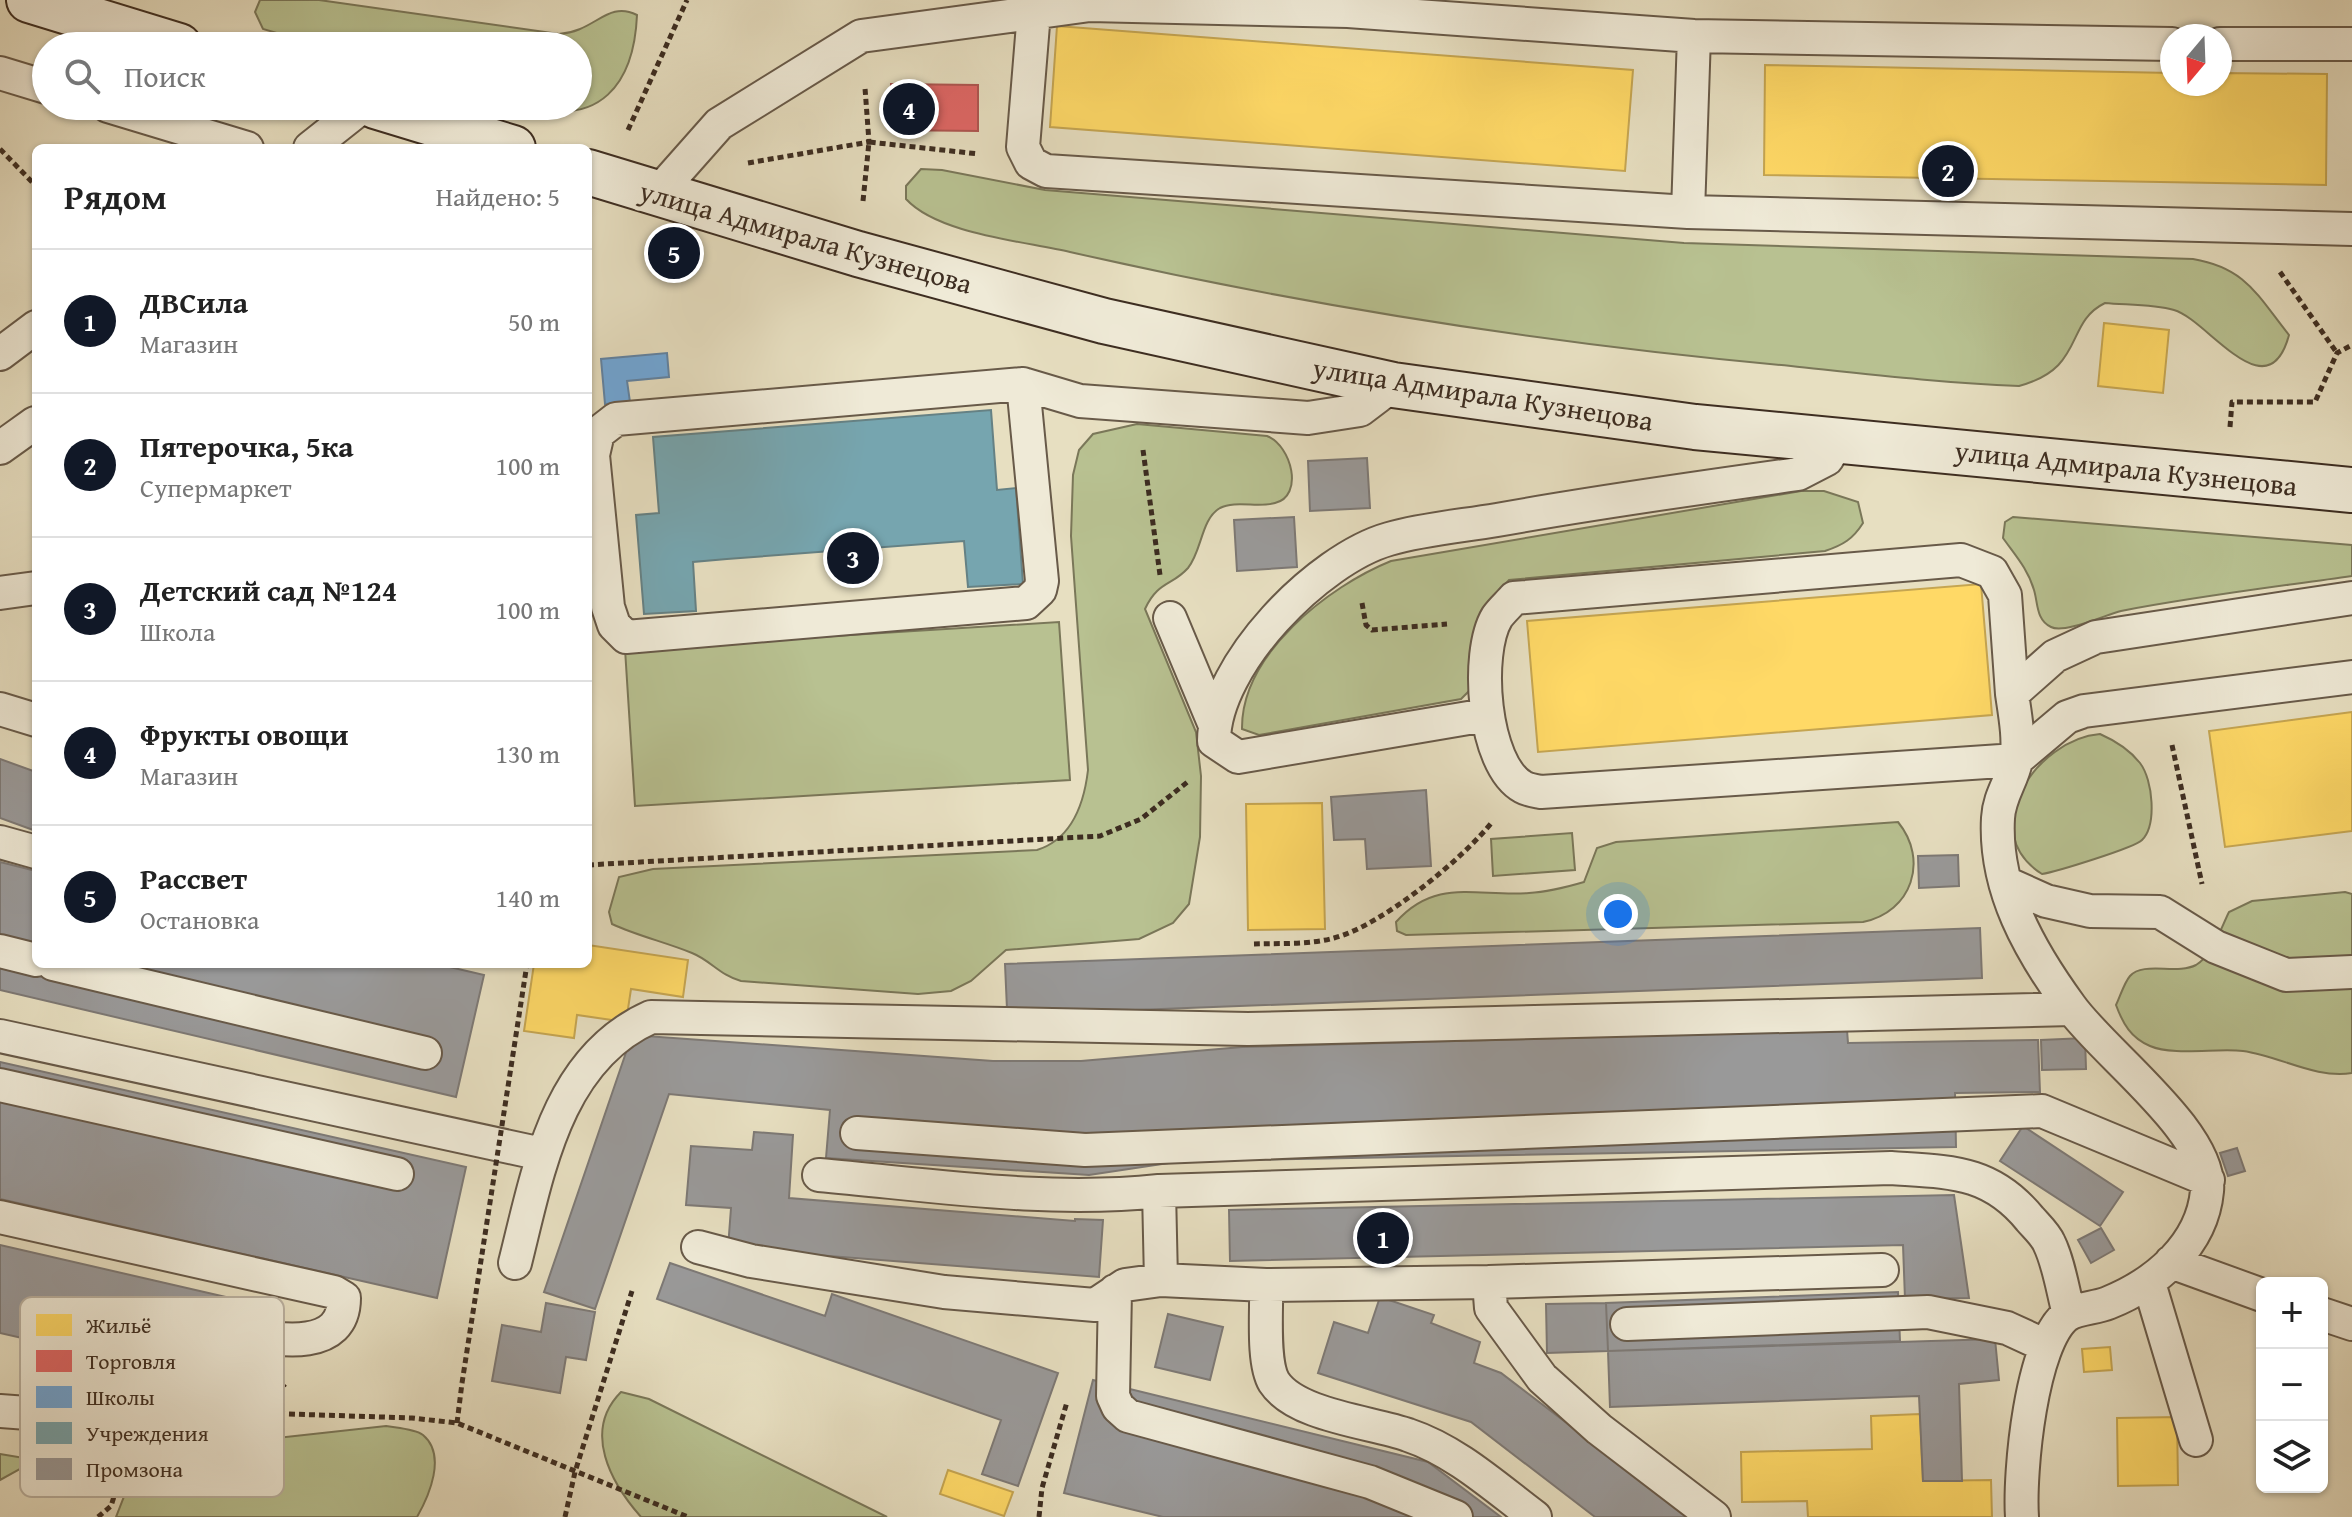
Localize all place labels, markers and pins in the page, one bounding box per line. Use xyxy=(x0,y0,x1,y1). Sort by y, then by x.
pin: 4 xyxy=(883,79,935,139)
pin: 2 xyxy=(1922,141,1974,201)
pin: 5 xyxy=(648,223,700,283)
pin: 3 xyxy=(827,528,879,588)
pin: 1 xyxy=(1357,1208,1409,1268)

